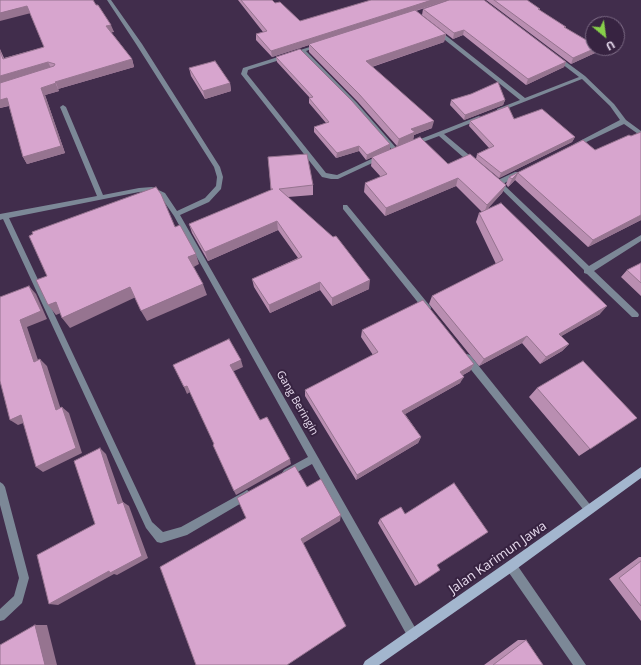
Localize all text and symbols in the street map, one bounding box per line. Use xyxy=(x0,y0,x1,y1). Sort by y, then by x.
north arrow xyxy=(585,16,625,56)
text: U xyxy=(603,37,618,55)
street label: Gang Beringin xyxy=(273,368,321,438)
street label: Jalan Karimun Jawa xyxy=(446,518,550,598)

